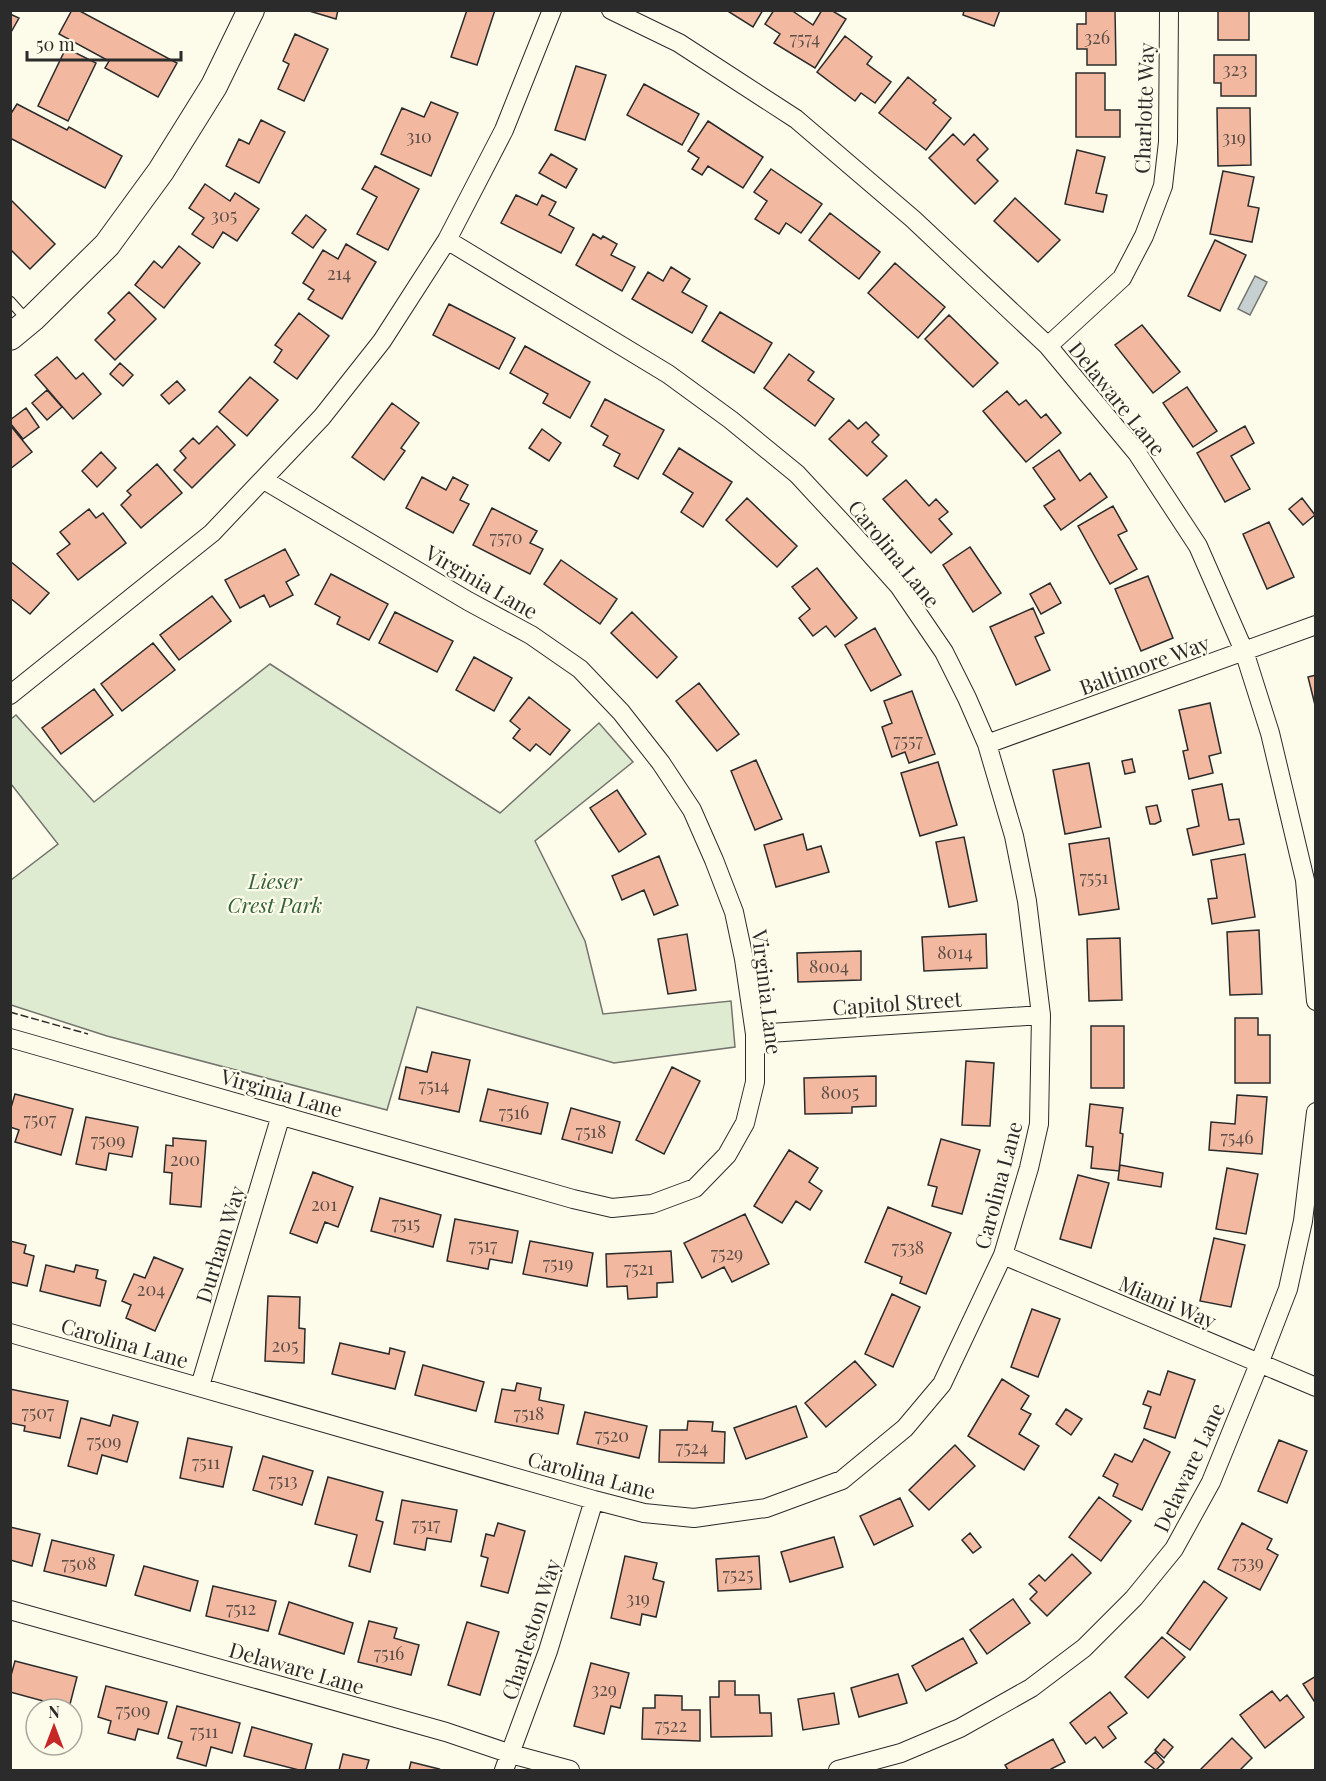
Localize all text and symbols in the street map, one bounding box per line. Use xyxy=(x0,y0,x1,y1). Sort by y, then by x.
scale bar xyxy=(27,24,182,62)
house number: 326 xyxy=(1084,25,1110,49)
house number: 7574 xyxy=(790,26,820,50)
text: 50 m xyxy=(36,32,75,56)
street label: Charlotte Way xyxy=(1127,41,1159,174)
house number: 323 xyxy=(1223,57,1247,81)
house number: 310 xyxy=(406,124,432,148)
house number: 319 xyxy=(1222,125,1246,149)
house number: 305 xyxy=(211,203,237,227)
house number: 214 xyxy=(327,261,351,285)
street label: Delaware Lane xyxy=(1063,335,1173,461)
street label: Carolina Lane xyxy=(843,493,947,613)
house number: 7570 xyxy=(490,525,522,549)
street label: Virginia Lane xyxy=(420,537,543,624)
street label: Baltimore Way xyxy=(1075,627,1213,700)
house number: 7557 xyxy=(893,728,923,752)
house number: 7551 xyxy=(1080,865,1109,889)
park label: Lieser Crest Park xyxy=(228,866,323,918)
street label: Virginia Lane xyxy=(746,927,790,1056)
house number: 8014 xyxy=(937,940,973,964)
house number: 8004 xyxy=(809,954,849,978)
street label: Capitol Street xyxy=(831,983,963,1020)
street label: Virginia Lane xyxy=(217,1061,346,1123)
house number: 7514 xyxy=(419,1073,449,1097)
house number: 8005 xyxy=(821,1080,859,1104)
house number: 7516 xyxy=(499,1100,529,1124)
house number: 7507 xyxy=(24,1107,57,1131)
street label: Carolina Lane xyxy=(966,1118,1028,1252)
house number: 7518 xyxy=(576,1119,606,1143)
house number: 7546 xyxy=(1221,1125,1253,1149)
house number: 7509 xyxy=(91,1128,125,1152)
house number: 200 xyxy=(170,1147,200,1171)
street label: Durham Way xyxy=(188,1182,250,1306)
house number: 201 xyxy=(311,1192,337,1216)
house number: 7515 xyxy=(392,1211,420,1235)
house number: 7517 xyxy=(469,1233,498,1257)
house number: 7538 xyxy=(892,1235,924,1259)
house number: 7529 xyxy=(711,1241,743,1265)
house number: 7519 xyxy=(543,1251,573,1275)
house number: 7521 xyxy=(624,1256,654,1280)
street label: Miami Way xyxy=(1115,1268,1221,1334)
house number: 204 xyxy=(137,1277,165,1301)
street label: Carolina Lane xyxy=(58,1310,192,1374)
house number: 205 xyxy=(272,1333,298,1357)
street label: Delaware Lane xyxy=(1146,1398,1230,1536)
house number: 7507 xyxy=(22,1400,55,1424)
house number: 7518 xyxy=(514,1401,544,1425)
house number: 7520 xyxy=(595,1423,629,1447)
house number: 7509 xyxy=(87,1429,121,1453)
house number: 7524 xyxy=(676,1435,708,1459)
street label: Carolina Lane xyxy=(525,1443,659,1505)
house number: 7511 xyxy=(192,1450,220,1474)
house number: 7513 xyxy=(268,1468,298,1492)
house number: 7517 xyxy=(412,1512,441,1536)
house number: 7539 xyxy=(1232,1550,1264,1574)
house number: 7508 xyxy=(62,1551,96,1575)
street label: Charleston Way xyxy=(494,1554,566,1703)
house number: 7525 xyxy=(723,1562,753,1586)
house number: 319 xyxy=(626,1586,650,1610)
house number: 7512 xyxy=(226,1596,256,1620)
street label: Delaware Lane xyxy=(226,1634,368,1700)
house number: 7516 xyxy=(374,1641,404,1665)
house number: 329 xyxy=(591,1677,617,1701)
north arrow xyxy=(24,1697,84,1757)
house number: 7509 xyxy=(116,1698,150,1722)
text: N xyxy=(48,1701,60,1722)
house number: 7522 xyxy=(655,1713,687,1737)
house number: 7511 xyxy=(190,1719,218,1743)

